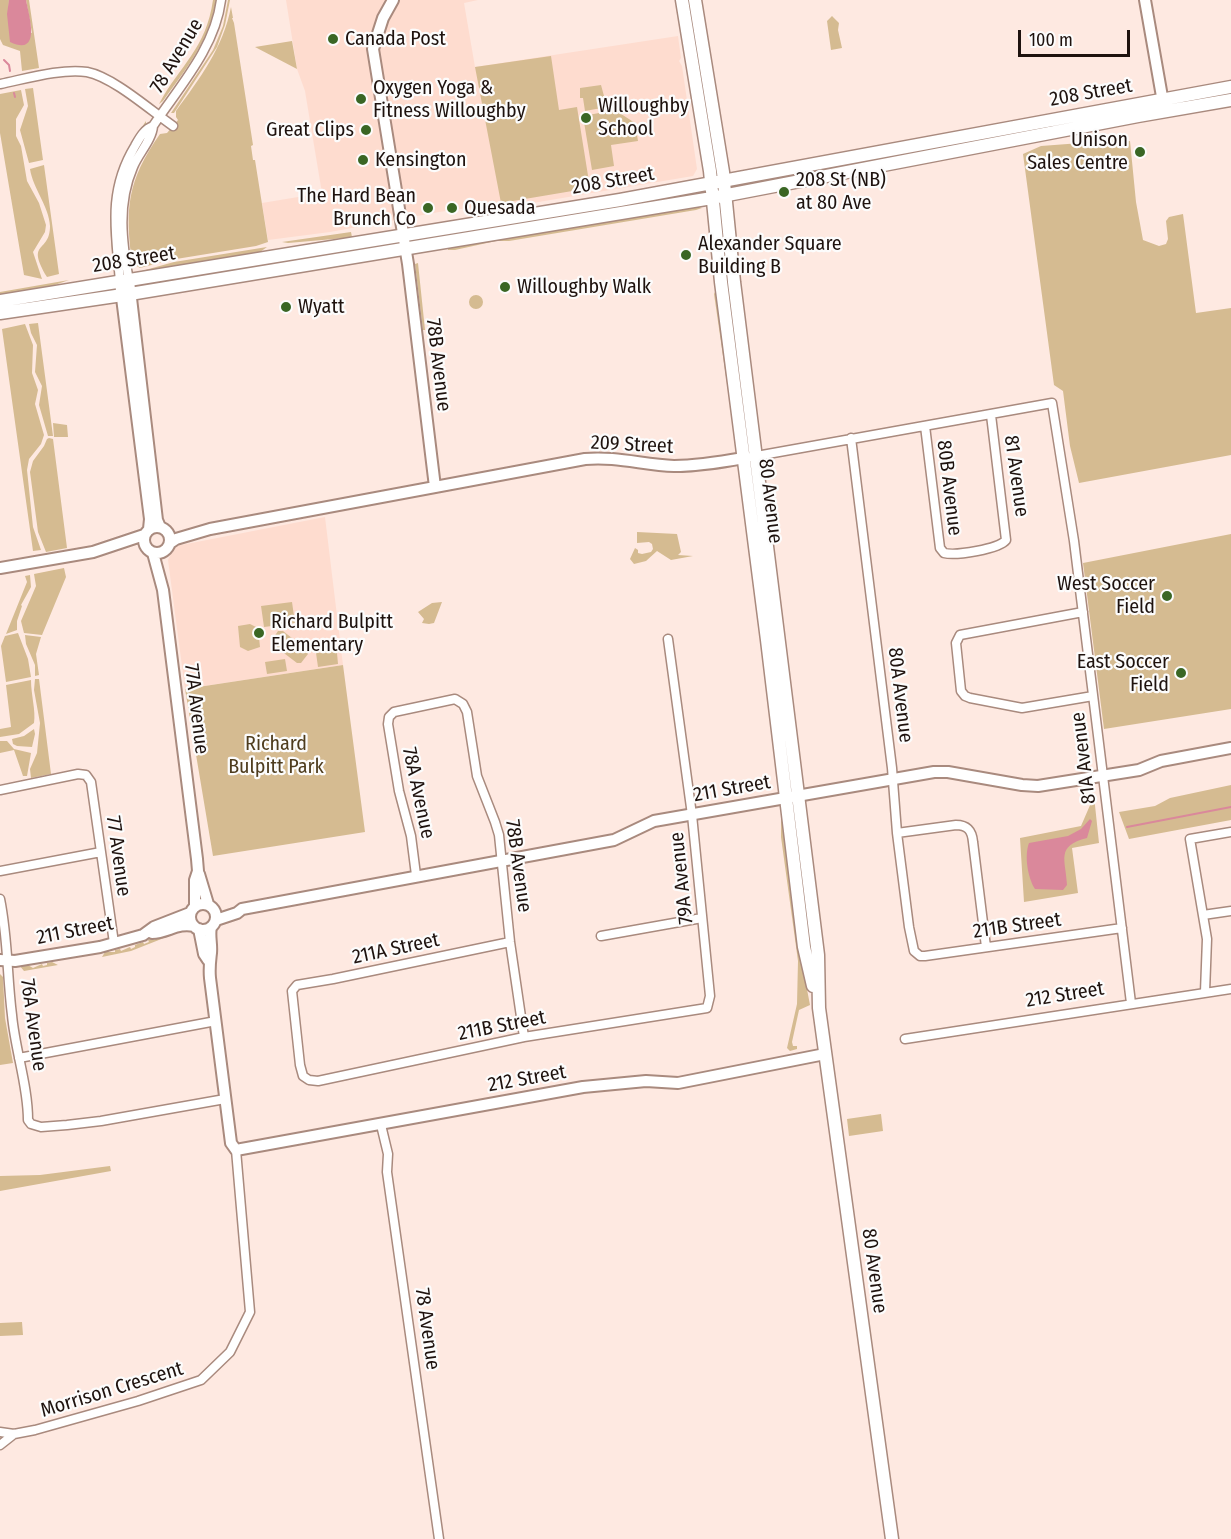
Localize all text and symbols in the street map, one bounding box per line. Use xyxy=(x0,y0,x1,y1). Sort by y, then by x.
street label: 78 Avenue xyxy=(145,14,209,98)
scale bar xyxy=(1021,18,1134,56)
place label: Canada Post xyxy=(345,27,446,51)
text: 100 m xyxy=(1029,29,1073,51)
marker: Canada Post xyxy=(326,32,340,46)
street label: 208 Street xyxy=(1048,74,1134,112)
place label: Oxygen Yoga & Fitness Willoughby xyxy=(373,76,526,123)
marker: Oxygen Yoga & Fitness Willoughby xyxy=(354,92,368,106)
place label: Willoughby School xyxy=(598,94,689,141)
marker: Willoughby School xyxy=(579,111,593,125)
place label: Great Clips xyxy=(266,118,354,142)
marker: Great Clips xyxy=(359,123,373,137)
place label: Unison Sales Centre xyxy=(1027,128,1128,175)
marker: Unison Sales Centre xyxy=(1133,145,1147,159)
place label: Kensington xyxy=(375,148,467,172)
marker: Kensington xyxy=(356,153,370,167)
street label: 208 Street xyxy=(570,162,656,200)
place label: 208 St (NB) at 80 Ave xyxy=(796,168,886,215)
place label: The Hard Bean Brunch Co xyxy=(297,184,416,231)
marker: 208 St (NB) at 80 Ave xyxy=(777,185,791,199)
place label: Quesada xyxy=(464,196,536,220)
marker: The Hard Bean Brunch Co xyxy=(421,201,435,215)
marker: Quesada xyxy=(445,201,459,215)
place label: Alexander Square Building B xyxy=(698,232,842,279)
street label: 208 Street xyxy=(91,242,177,278)
marker: Alexander Square Building B xyxy=(679,248,693,262)
place label: Willoughby Walk xyxy=(517,275,651,299)
marker: Willoughby Walk xyxy=(498,280,512,294)
place label: Wyatt xyxy=(298,295,344,319)
marker: Wyatt xyxy=(279,300,293,314)
street label: 78B Avenue xyxy=(420,317,456,413)
street label: 209 Street xyxy=(590,431,674,459)
street label: 81 Avenue xyxy=(998,434,1034,518)
street label: 80B Avenue xyxy=(931,439,967,537)
street label: 80 Avenue xyxy=(753,457,787,545)
place label: West Soccer Field xyxy=(1057,572,1155,619)
marker: West Soccer Field xyxy=(1160,589,1174,603)
place label: Richard Bulpitt Elementary xyxy=(271,610,393,657)
marker: Richard Bulpitt Elementary xyxy=(252,626,266,640)
street label: 80A Avenue xyxy=(882,646,918,744)
place label: East Soccer Field xyxy=(1077,650,1169,697)
street label: 77A Avenue xyxy=(179,662,213,756)
marker: East Soccer Field xyxy=(1174,666,1188,680)
street label: 81A Avenue xyxy=(1066,711,1102,805)
park label: Richard Bulpitt Park xyxy=(228,732,324,779)
street label: 78A Avenue xyxy=(397,745,439,841)
street label: 211 Street xyxy=(692,770,772,808)
street label: 77 Avenue xyxy=(100,814,136,898)
street label: 78B Avenue xyxy=(500,818,536,914)
street label: 79A Avenue xyxy=(665,831,699,925)
street label: 211B Street xyxy=(972,908,1062,944)
street label: 211 Street xyxy=(35,912,115,950)
street label: 211A Street xyxy=(350,928,442,970)
street label: 76A Avenue xyxy=(15,977,51,1073)
street label: 212 Street xyxy=(1024,977,1106,1013)
street label: 211B Street xyxy=(456,1006,548,1046)
street label: 212 Street xyxy=(486,1060,568,1098)
street label: 80 Avenue xyxy=(856,1227,892,1315)
street label: 78 Avenue xyxy=(409,1286,445,1372)
street label: Morrison Crescent xyxy=(38,1357,186,1423)

